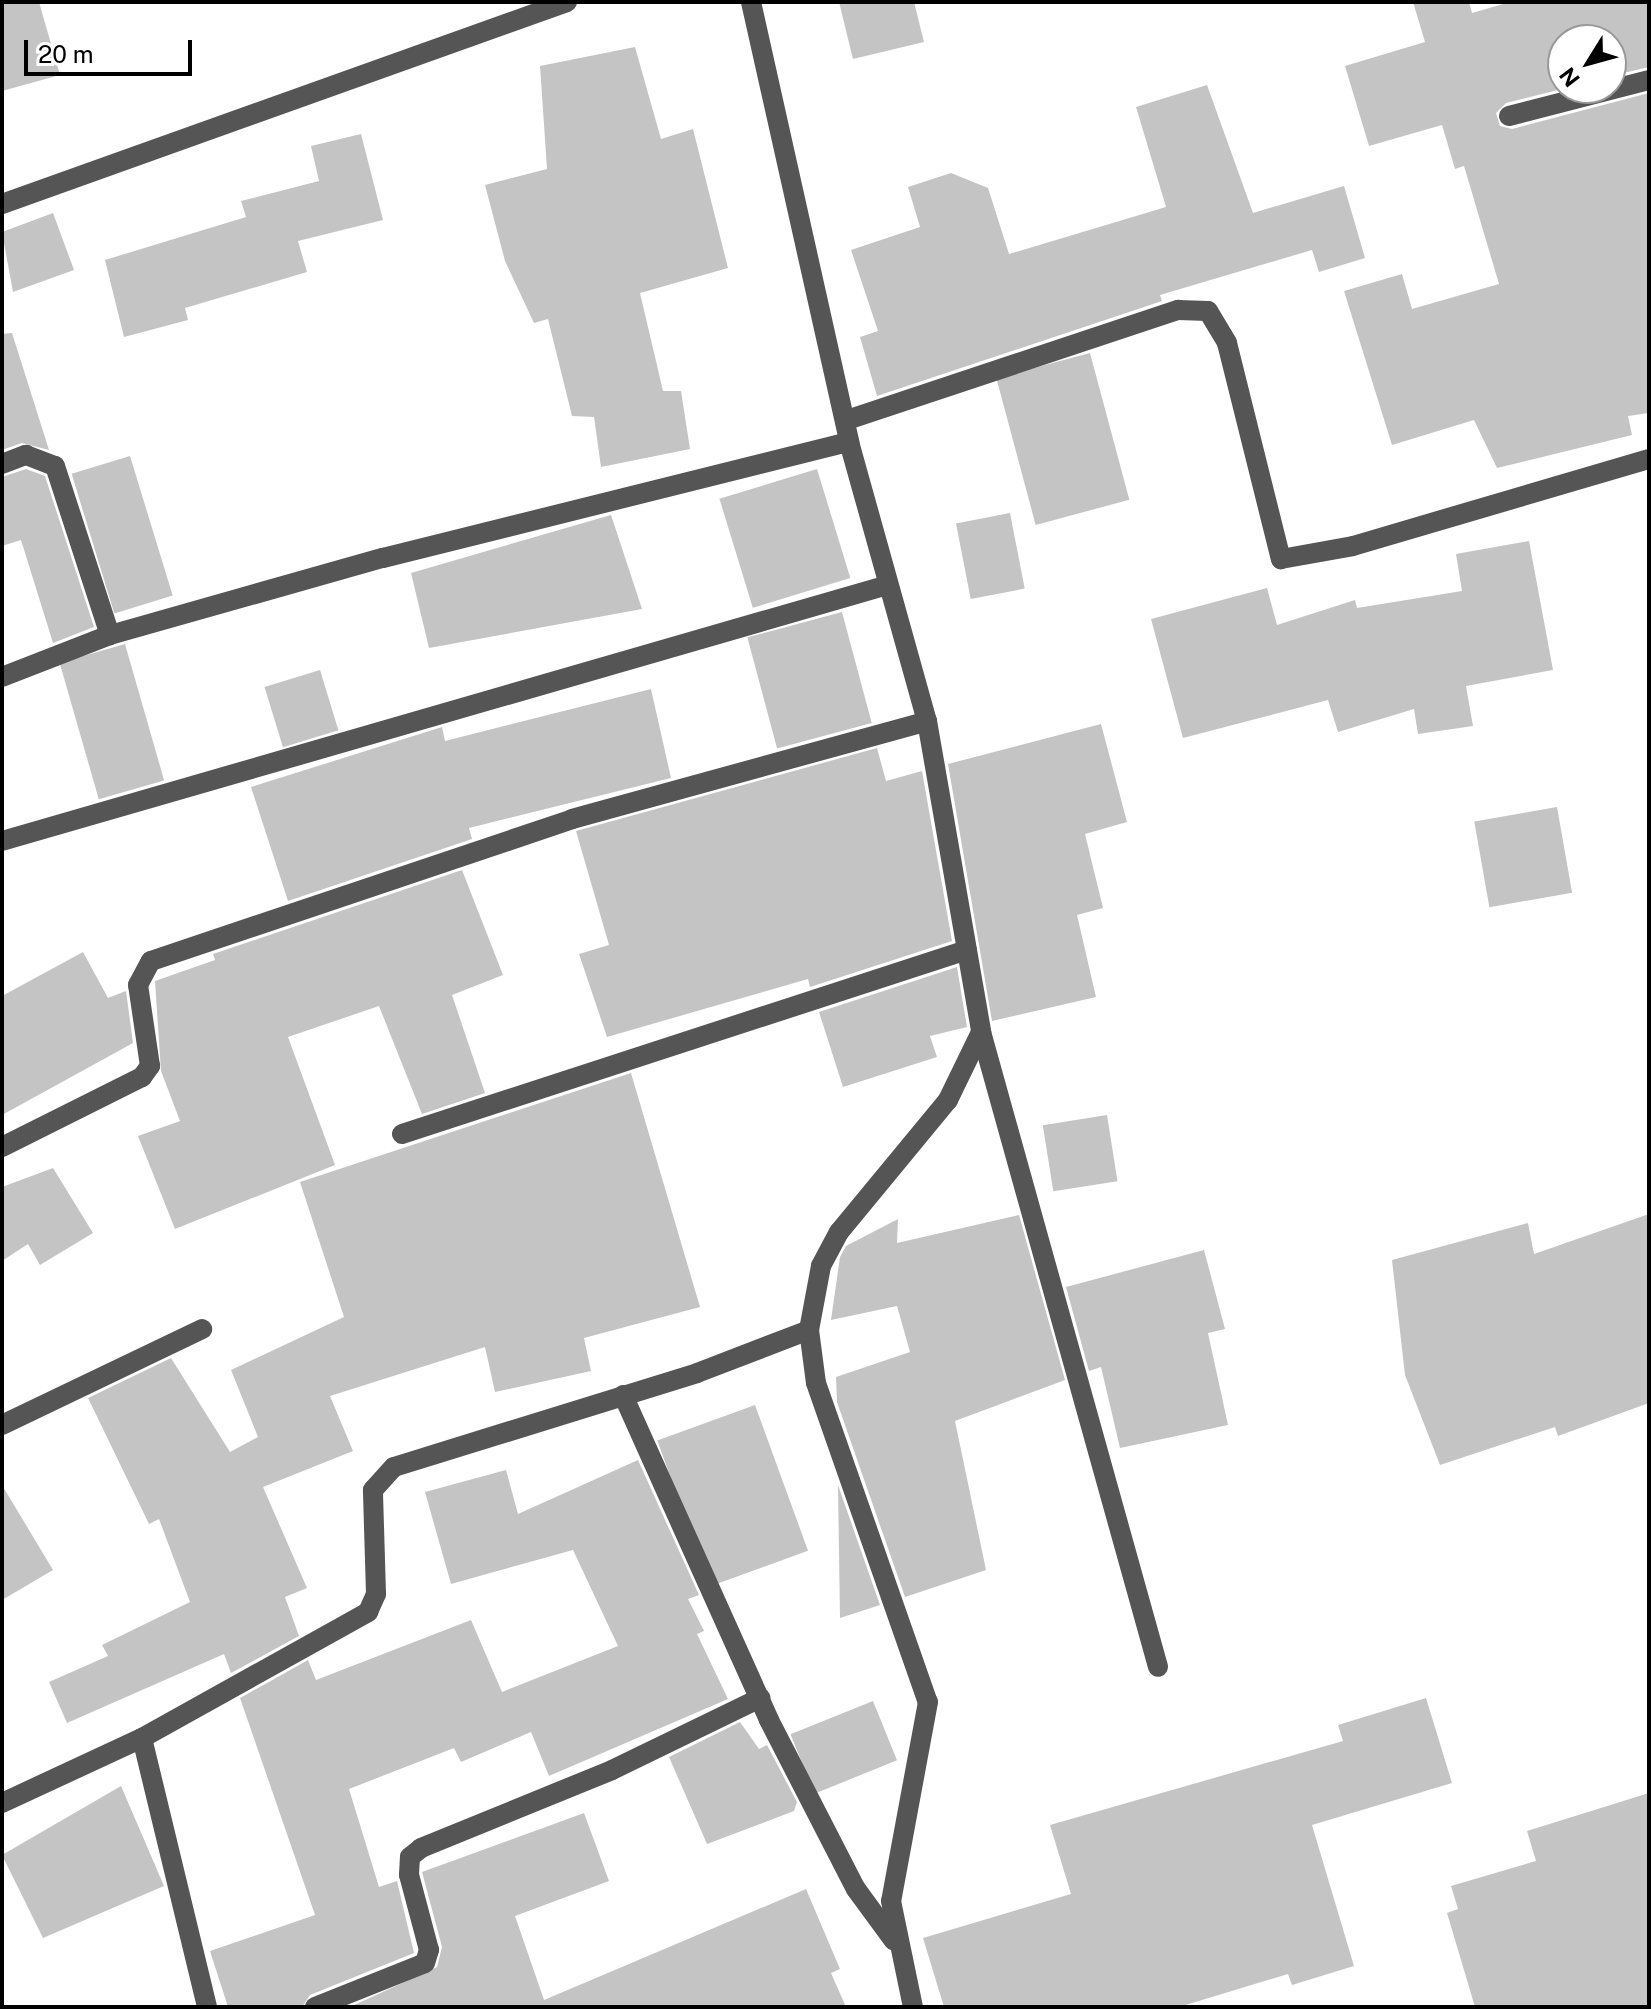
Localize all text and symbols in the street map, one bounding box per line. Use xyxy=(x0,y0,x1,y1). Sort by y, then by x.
scale bar xyxy=(28,24,196,74)
north arrow xyxy=(1547,24,1627,104)
text: 20 m xyxy=(38,40,94,68)
text: N xyxy=(1554,63,1585,92)

